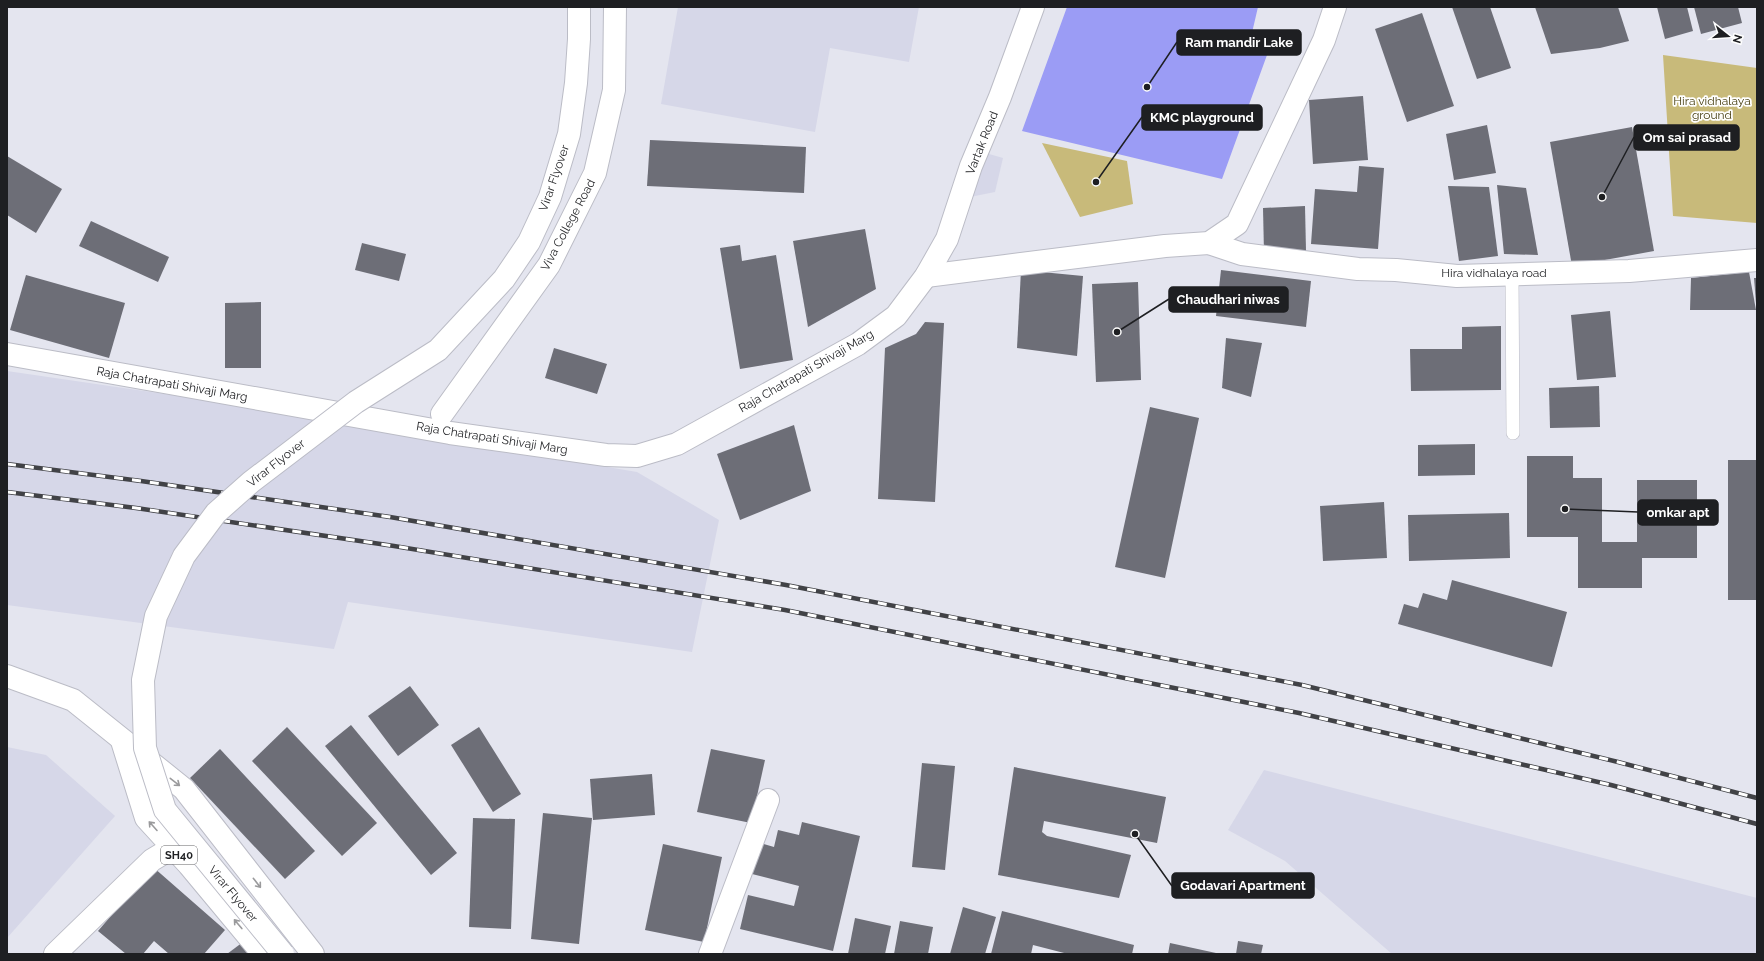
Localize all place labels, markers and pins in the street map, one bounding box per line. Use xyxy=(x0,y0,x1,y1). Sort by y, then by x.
callout: Ram mandir Lake xyxy=(1177,30,1301,55)
callout: KMC playground xyxy=(1142,105,1262,130)
callout: Om sai prasad xyxy=(1634,125,1739,150)
callout: Chaudhari niwas xyxy=(1169,287,1288,312)
callout: omkar apt xyxy=(1638,500,1718,525)
callout: Godavari Apartment xyxy=(1172,873,1314,898)

